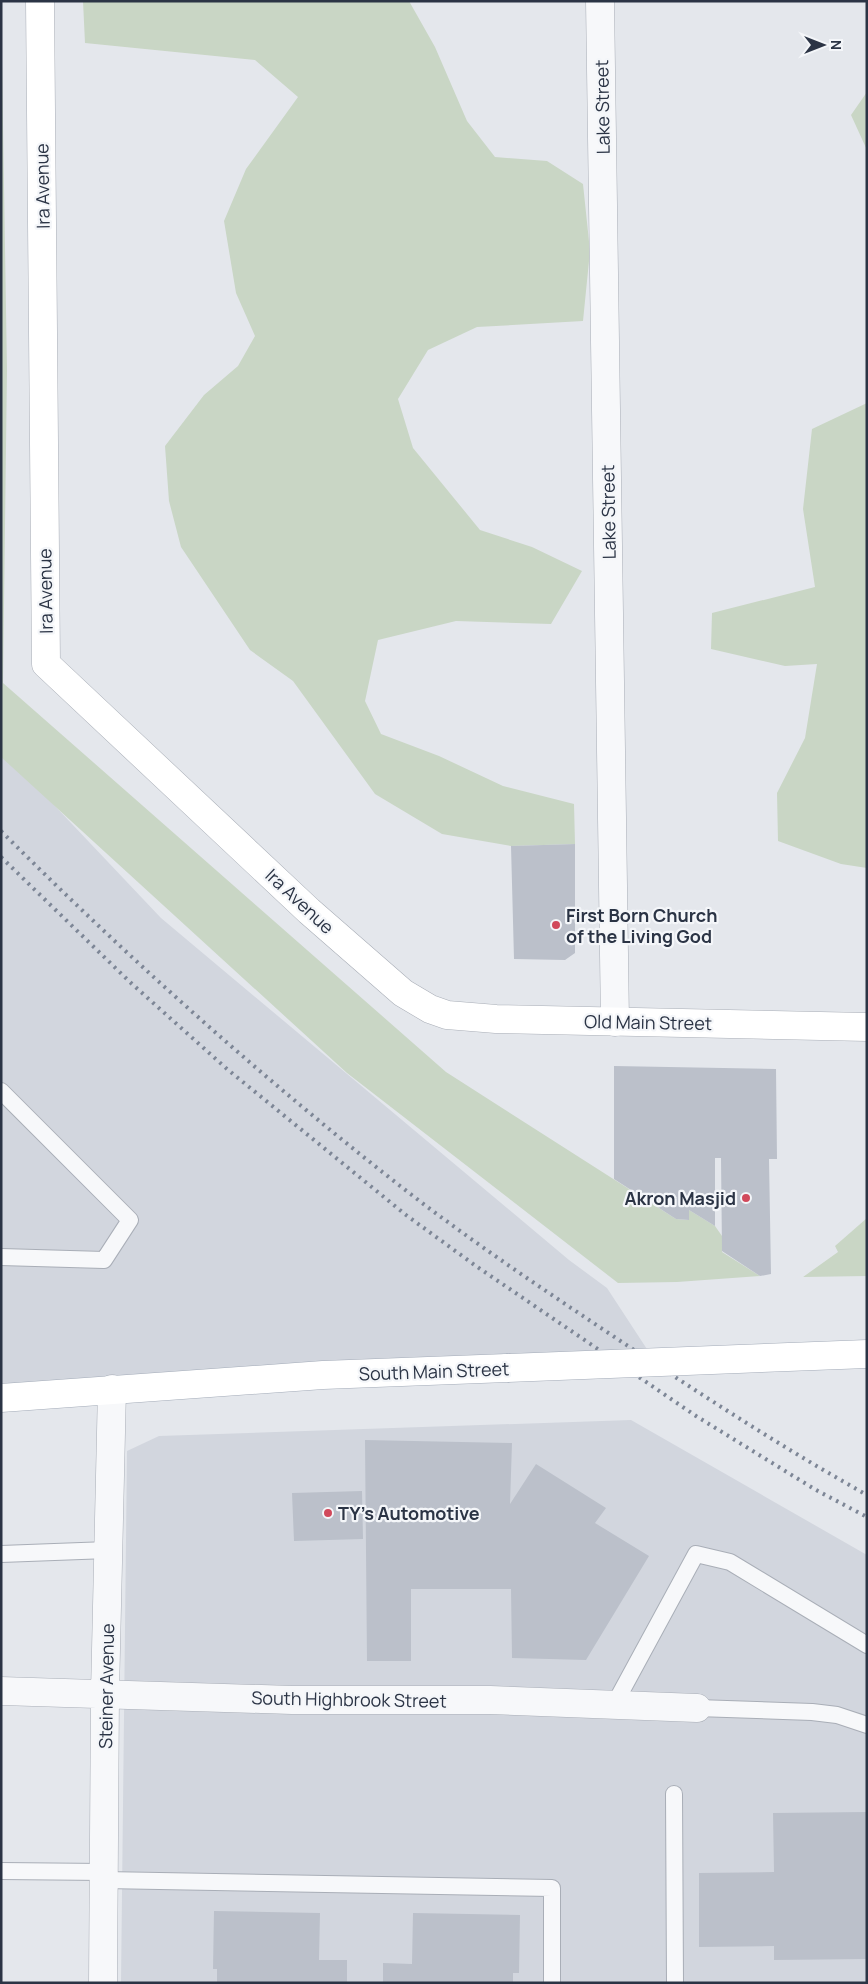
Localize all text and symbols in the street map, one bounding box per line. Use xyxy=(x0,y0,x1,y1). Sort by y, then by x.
north arrow xyxy=(798,20,848,70)
text: N xyxy=(827,40,846,50)
street label: Lake Street xyxy=(589,59,615,155)
street label: Ira Avenue xyxy=(29,143,55,229)
street label: Lake Street xyxy=(595,464,621,560)
street label: Ira Avenue xyxy=(32,548,58,634)
street label: Ira Avenue xyxy=(261,863,339,939)
place label: First Born Church of the Living God xyxy=(566,903,717,948)
marker: First Born Church of the Living God xyxy=(550,919,562,931)
street label: Old Main Street xyxy=(584,1009,712,1035)
place label: Akron Masjid xyxy=(624,1186,736,1210)
marker: Akron Masjid xyxy=(740,1192,752,1204)
street label: South Main Street xyxy=(358,1356,510,1386)
place label: TY's Automotive xyxy=(338,1501,480,1525)
marker: TY's Automotive xyxy=(322,1507,334,1519)
street label: Steiner Avenue xyxy=(93,1623,119,1749)
street label: South Highbrook Street xyxy=(251,1685,447,1713)

